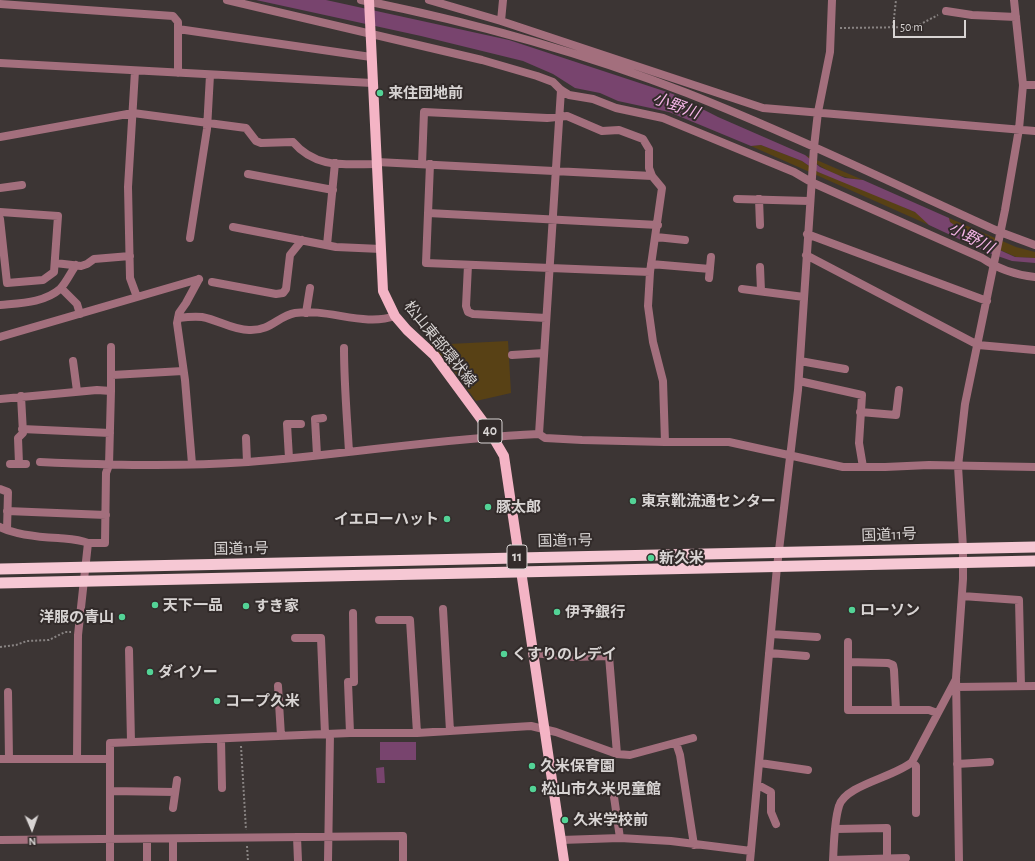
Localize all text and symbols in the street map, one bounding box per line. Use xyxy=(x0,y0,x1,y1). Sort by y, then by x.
scale bar xyxy=(895,12,968,38)
text: 50 m xyxy=(900,21,923,33)
place label: 来住団地前 xyxy=(388,84,463,102)
marker: 来住団地前 xyxy=(375,88,385,98)
water label: 小野川 xyxy=(650,89,702,123)
water label: 小野川 xyxy=(945,218,997,258)
street label: 松山東部環状線 xyxy=(400,298,480,390)
road number: 40 xyxy=(478,419,502,443)
place label: 東京靴流通センター xyxy=(641,492,776,510)
marker: 東京靴流通センター xyxy=(628,496,638,506)
place label: 豚太郎 xyxy=(496,498,541,516)
marker: 豚太郎 xyxy=(483,502,493,512)
place label: イエローハット xyxy=(334,510,439,528)
marker: イエローハット xyxy=(442,514,452,524)
street label: 国道11号 xyxy=(861,525,917,545)
street label: 国道11号 xyxy=(537,532,593,550)
street label: 国道11号 xyxy=(213,540,269,558)
road number: 11 xyxy=(507,545,527,569)
place label: 新久米 xyxy=(659,549,704,567)
marker: 新久米 xyxy=(646,553,656,563)
place label: 天下一品 xyxy=(163,596,223,614)
place label: すき家 xyxy=(254,597,299,615)
marker: 天下一品 xyxy=(150,600,160,610)
marker: すき家 xyxy=(241,601,251,611)
place label: ローソン xyxy=(860,601,920,619)
place label: 伊予銀行 xyxy=(565,603,625,621)
marker: ローソン xyxy=(847,605,857,615)
marker: 伊予銀行 xyxy=(552,607,562,617)
place label: 洋服の青山 xyxy=(39,608,114,626)
marker: 洋服の青山 xyxy=(117,612,127,622)
place label: くすりのレデイ xyxy=(512,645,617,663)
marker: くすりのレデイ xyxy=(499,649,509,659)
place label: ダイソー xyxy=(158,663,218,681)
marker: ダイソー xyxy=(145,667,155,677)
place label: コープ久米 xyxy=(225,692,300,710)
marker: コープ久米 xyxy=(212,696,222,706)
place label: 久米保育園 xyxy=(540,757,615,775)
marker: 久米保育園 xyxy=(527,761,537,771)
place label: 松山市久米児童館 xyxy=(541,780,661,798)
marker: 松山市久米児童館 xyxy=(528,784,538,794)
north arrow xyxy=(12,809,52,849)
place label: 久米学校前 xyxy=(573,811,648,829)
marker: 久米学校前 xyxy=(560,815,570,825)
text: N xyxy=(28,836,36,847)

